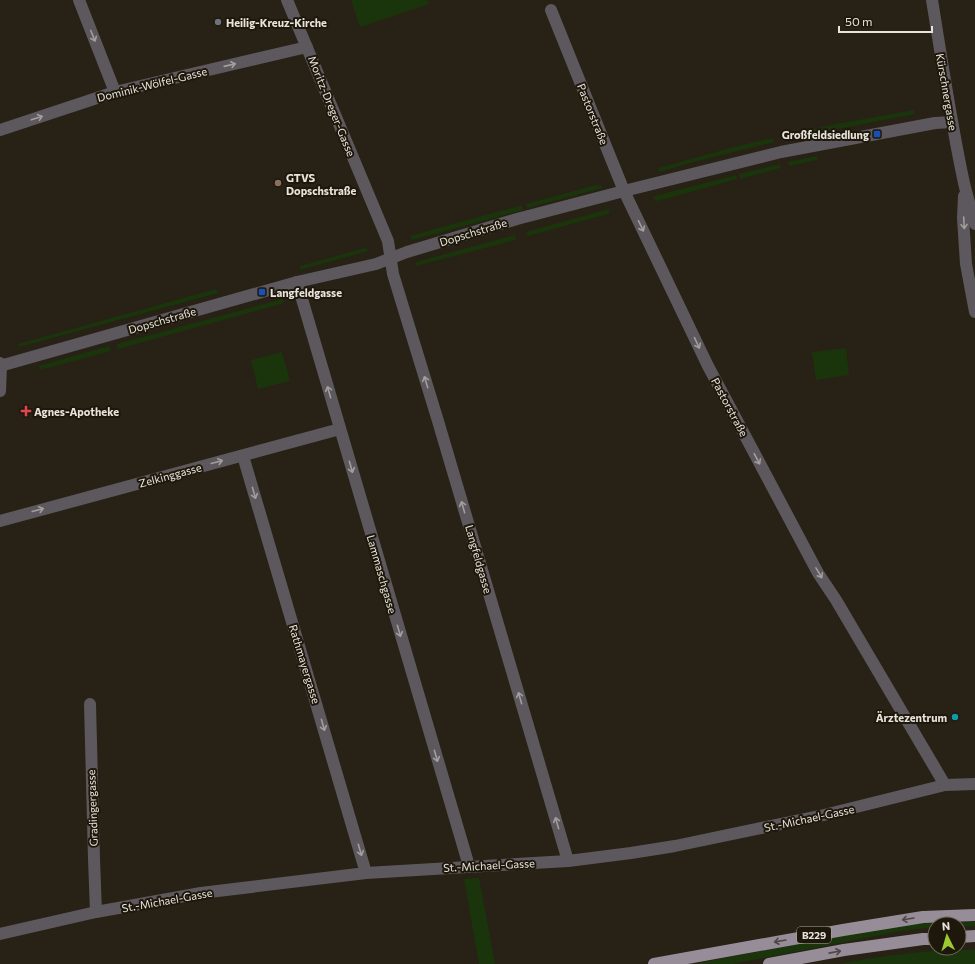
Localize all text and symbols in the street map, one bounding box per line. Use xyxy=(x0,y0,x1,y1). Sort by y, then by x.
scale bar xyxy=(839,8,932,34)
text: 50 m xyxy=(845,14,873,28)
place label: Heilig-Kreuz-Kirche xyxy=(226,16,327,29)
marker: Heilig-Kreuz-Kirche xyxy=(213,17,223,27)
one-way arrow xyxy=(90,30,98,42)
street label: Kürschnergasse xyxy=(934,52,960,132)
street label: Moritz-Dreger-Gasse xyxy=(306,54,358,158)
one-way arrow xyxy=(223,61,236,68)
street label: Dominik-Wölfel-Gasse xyxy=(96,64,208,104)
street label: Pastorstraße xyxy=(575,82,611,147)
one-way arrow xyxy=(30,114,43,121)
place label: Großfeldsiedlung xyxy=(782,128,869,141)
marker: Großfeldsiedlung xyxy=(872,129,882,139)
place label: GTVS Dopschstraße xyxy=(286,171,357,197)
marker: GTVS Dopschstraße xyxy=(273,178,283,188)
street label: Dopschstraße xyxy=(438,216,508,248)
one-way arrow xyxy=(960,216,967,229)
one-way arrow xyxy=(638,220,645,232)
place label: Langfeldgasse xyxy=(270,286,342,299)
marker: Langfeldgasse xyxy=(257,287,267,297)
street label: Dopschstraße xyxy=(127,304,198,336)
one-way arrow xyxy=(694,337,701,349)
street label: Pastorstraße xyxy=(709,375,751,439)
one-way arrow xyxy=(422,376,429,389)
one-way arrow xyxy=(325,385,332,398)
place label: Agnes-Apotheke xyxy=(34,405,119,418)
marker: Agnes-Apotheke xyxy=(21,406,31,416)
one-way arrow xyxy=(754,453,762,465)
one-way arrow xyxy=(211,458,224,466)
street label: Zelkinggasse xyxy=(137,460,203,490)
one-way arrow xyxy=(348,460,355,473)
one-way arrow xyxy=(251,486,258,499)
one-way arrow xyxy=(459,500,466,513)
one-way arrow xyxy=(31,506,44,513)
street label: Langfeldgasse xyxy=(463,523,495,595)
street label: Lammaschgasse xyxy=(365,533,399,615)
one-way arrow xyxy=(815,567,823,579)
street label: Rathmayergasse xyxy=(287,623,323,705)
one-way arrow xyxy=(396,625,403,638)
one-way arrow xyxy=(516,692,523,705)
place label: Ärztezentrum xyxy=(876,711,947,724)
marker: Ärztezentrum xyxy=(950,712,960,722)
one-way arrow xyxy=(320,718,327,731)
one-way arrow xyxy=(433,749,440,762)
street label: Gradingergasse xyxy=(84,769,100,847)
street label: St.-Michael-Gasse xyxy=(763,802,855,834)
one-way arrow xyxy=(553,817,560,830)
one-way arrow xyxy=(357,843,364,856)
street label: St.-Michael-Gasse xyxy=(443,856,535,874)
street label: St.-Michael-Gasse xyxy=(121,886,214,914)
one-way arrow xyxy=(902,915,915,923)
north arrow xyxy=(927,916,967,956)
text: N xyxy=(941,919,951,932)
road number: B229 xyxy=(797,927,831,943)
one-way arrow xyxy=(774,937,787,945)
one-way arrow xyxy=(828,947,841,955)

